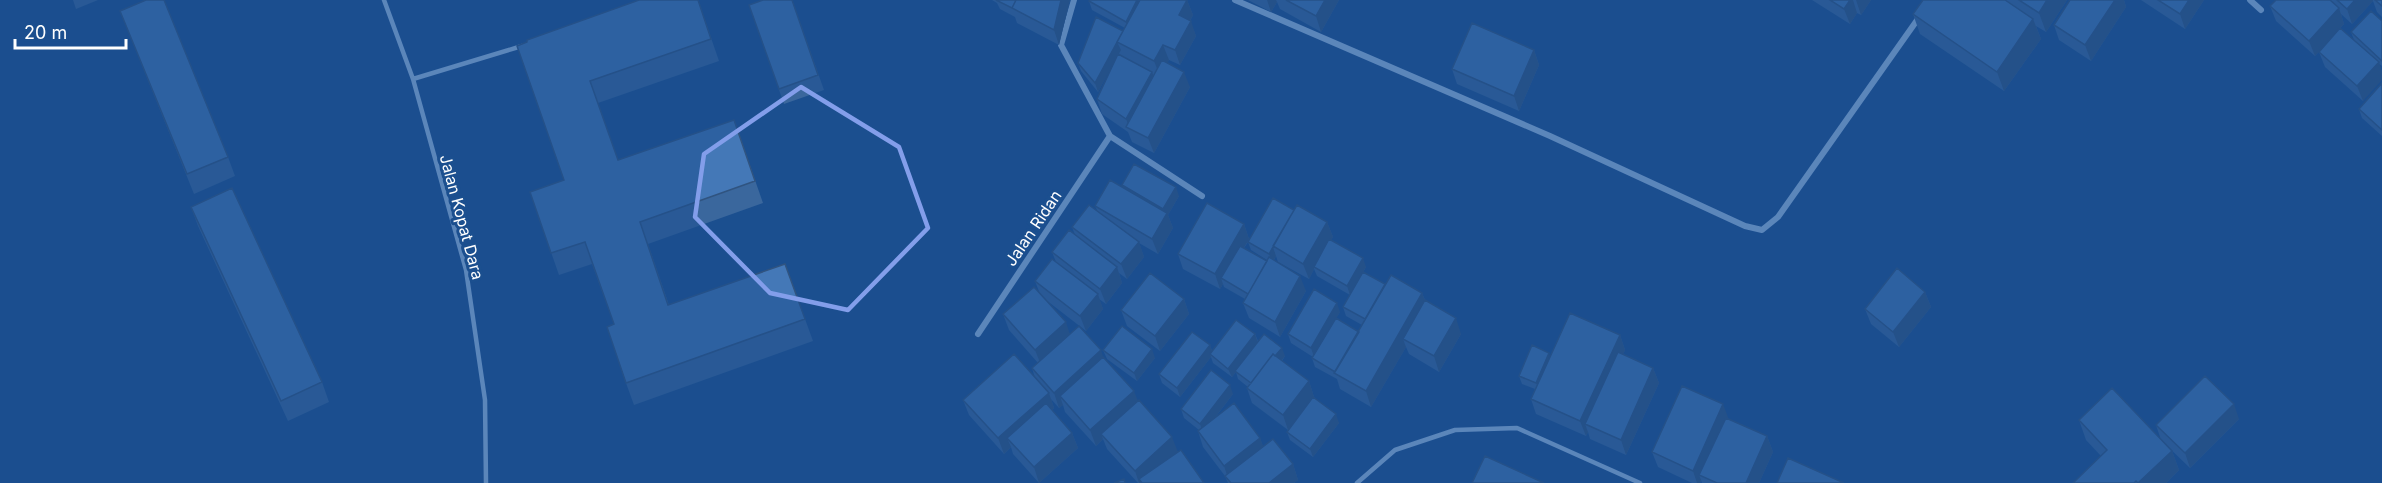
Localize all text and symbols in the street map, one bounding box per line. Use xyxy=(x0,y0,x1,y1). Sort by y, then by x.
scale bar xyxy=(15,12,126,50)
text: 20 m xyxy=(24,22,67,43)
street label: Jalan Kopat Dara xyxy=(436,152,488,282)
street label: Jalan Ridan xyxy=(1000,186,1066,270)

